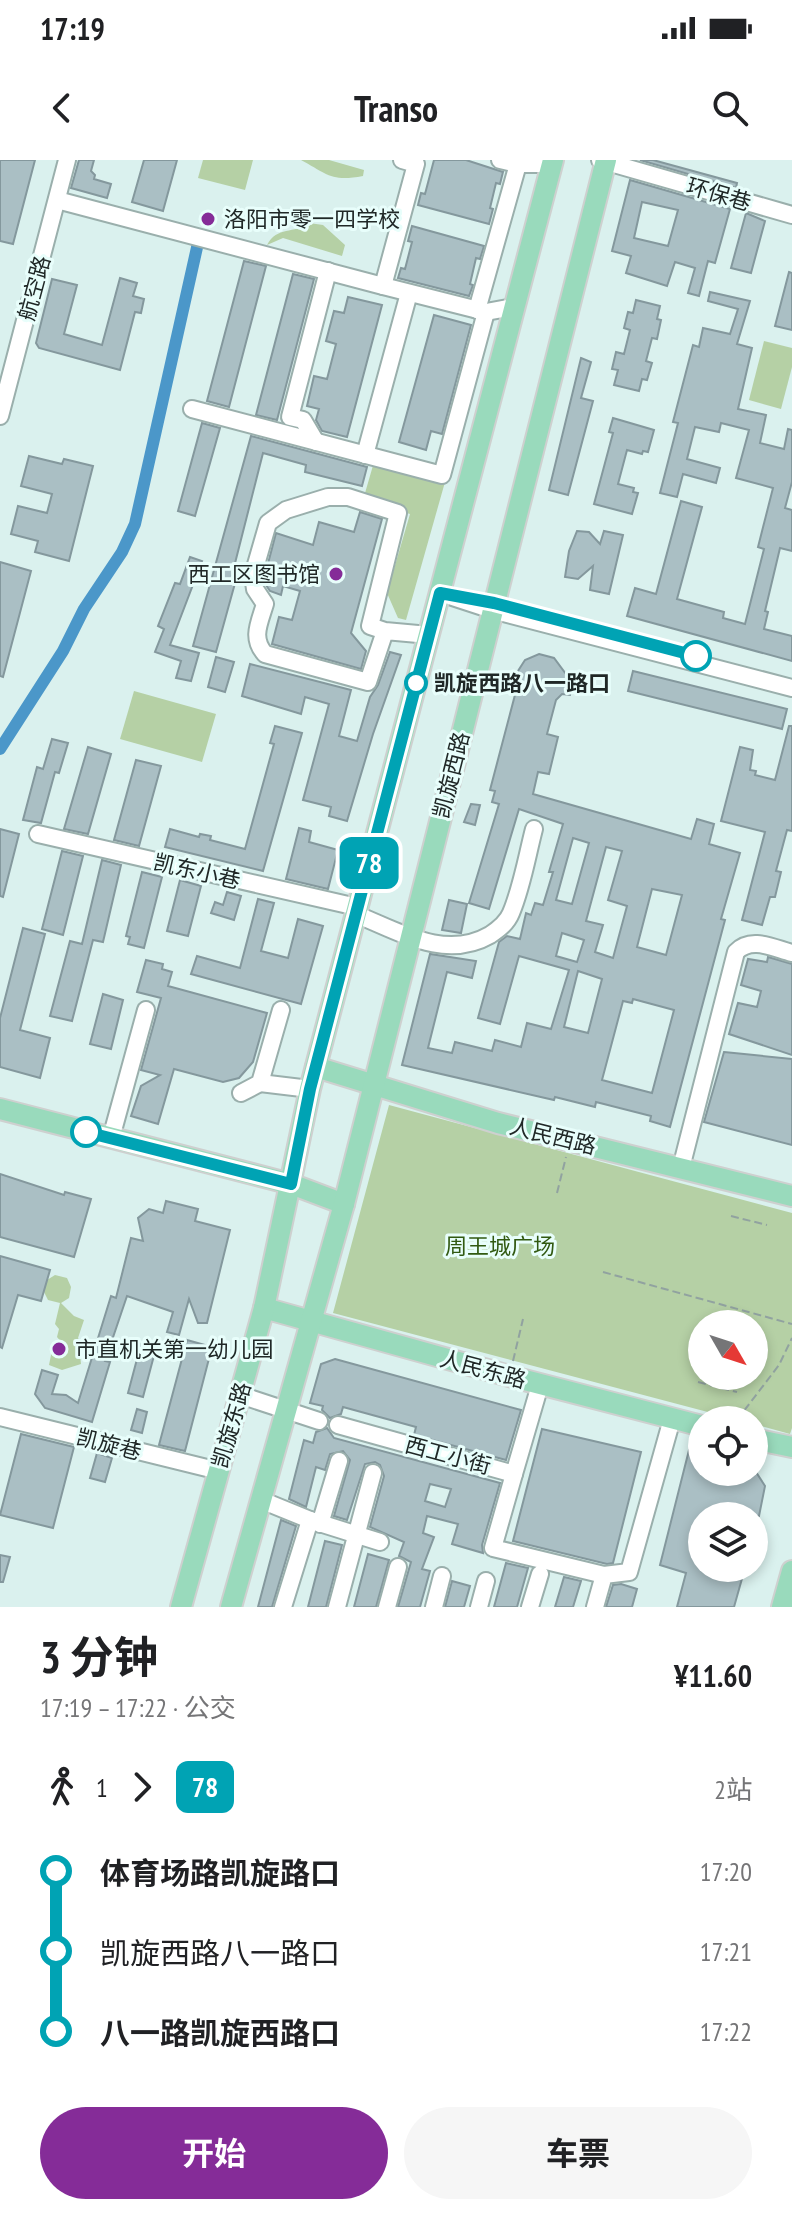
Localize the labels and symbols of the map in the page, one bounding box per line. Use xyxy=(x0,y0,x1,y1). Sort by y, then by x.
street label: 环保巷 xyxy=(683,171,755,217)
place label: 洛阳市零一四学校 xyxy=(224,205,400,233)
marker: 洛阳市零一四学校 xyxy=(199,210,217,228)
street label: 航空路 xyxy=(12,252,56,324)
place label: 西工区图书馆 xyxy=(188,560,320,588)
marker: 西工区图书馆 xyxy=(327,565,345,583)
unlabelled marker xyxy=(681,641,711,671)
place label: 凯旋西路八一路口 xyxy=(434,669,610,697)
marker: 凯旋西路八一路口 xyxy=(405,672,427,694)
street label: 凯旋西路 xyxy=(427,729,475,821)
line badge: 78 xyxy=(333,837,405,889)
street label: 凯东小巷 xyxy=(151,847,243,895)
street label: 人民西路 xyxy=(507,1112,599,1160)
unlabelled marker xyxy=(71,1117,101,1147)
park label: 周王城广场 xyxy=(445,1232,555,1260)
north arrow xyxy=(688,1310,768,1390)
place label: 市直机关第一幼儿园 xyxy=(75,1335,273,1363)
marker: 市直机关第一幼儿园 xyxy=(50,1340,68,1358)
street label: 人民东路 xyxy=(437,1344,529,1394)
street label: 凯旋东路 xyxy=(205,1379,257,1471)
street label: 凯旋巷 xyxy=(74,1422,144,1466)
street label: 西工小街 xyxy=(402,1430,494,1480)

